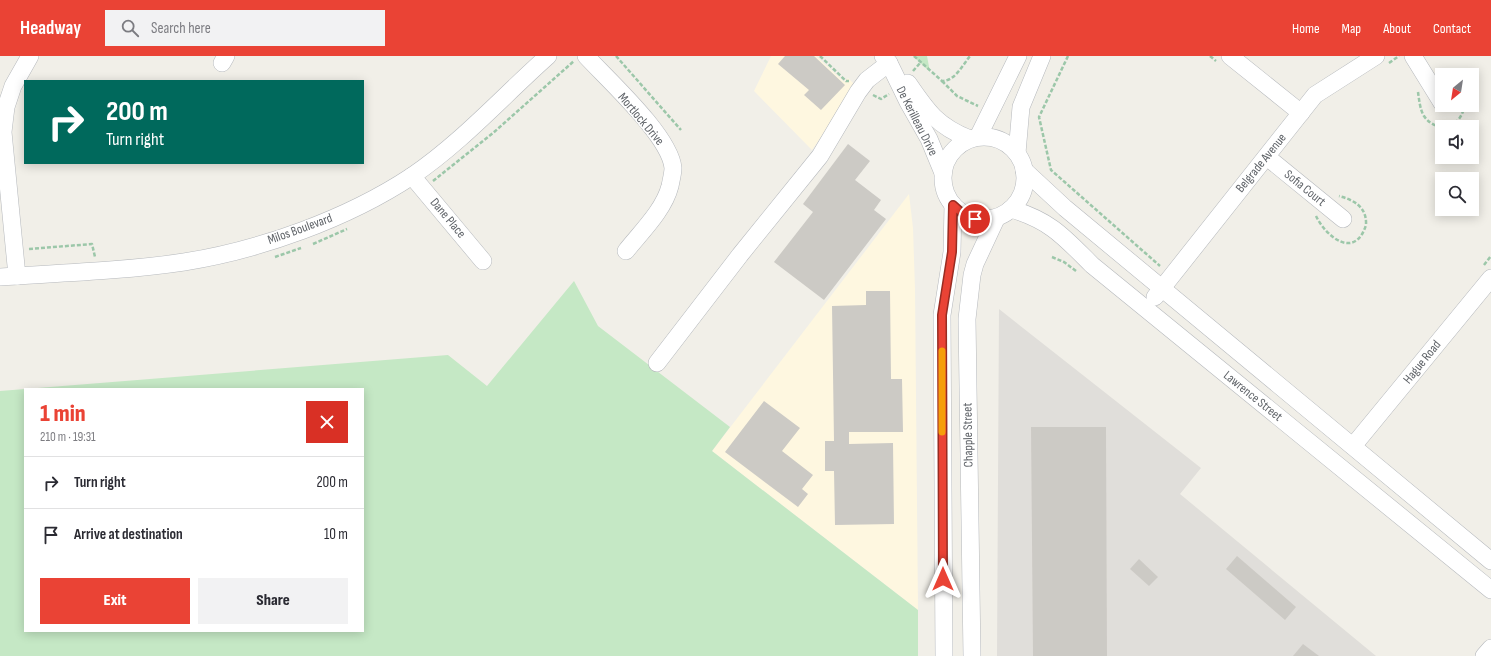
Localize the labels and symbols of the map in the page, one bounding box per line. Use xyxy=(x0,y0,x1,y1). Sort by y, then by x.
north arrow xyxy=(1435,68,1479,112)
street label: De Kerilleau Drive xyxy=(893,84,941,158)
street label: Mortlock Drive xyxy=(614,89,668,149)
street label: Belgrade Avenue xyxy=(1232,130,1290,196)
street label: Sofia Court xyxy=(1281,167,1329,210)
street label: Dane Place xyxy=(427,195,469,241)
pin xyxy=(958,202,992,236)
street label: Milos Boulevard xyxy=(265,210,335,248)
street label: Hague Road xyxy=(1400,337,1444,387)
street label: Lawrence Street xyxy=(1220,367,1286,425)
street label: Chapple Street xyxy=(959,402,977,468)
position arrow xyxy=(922,558,964,600)

